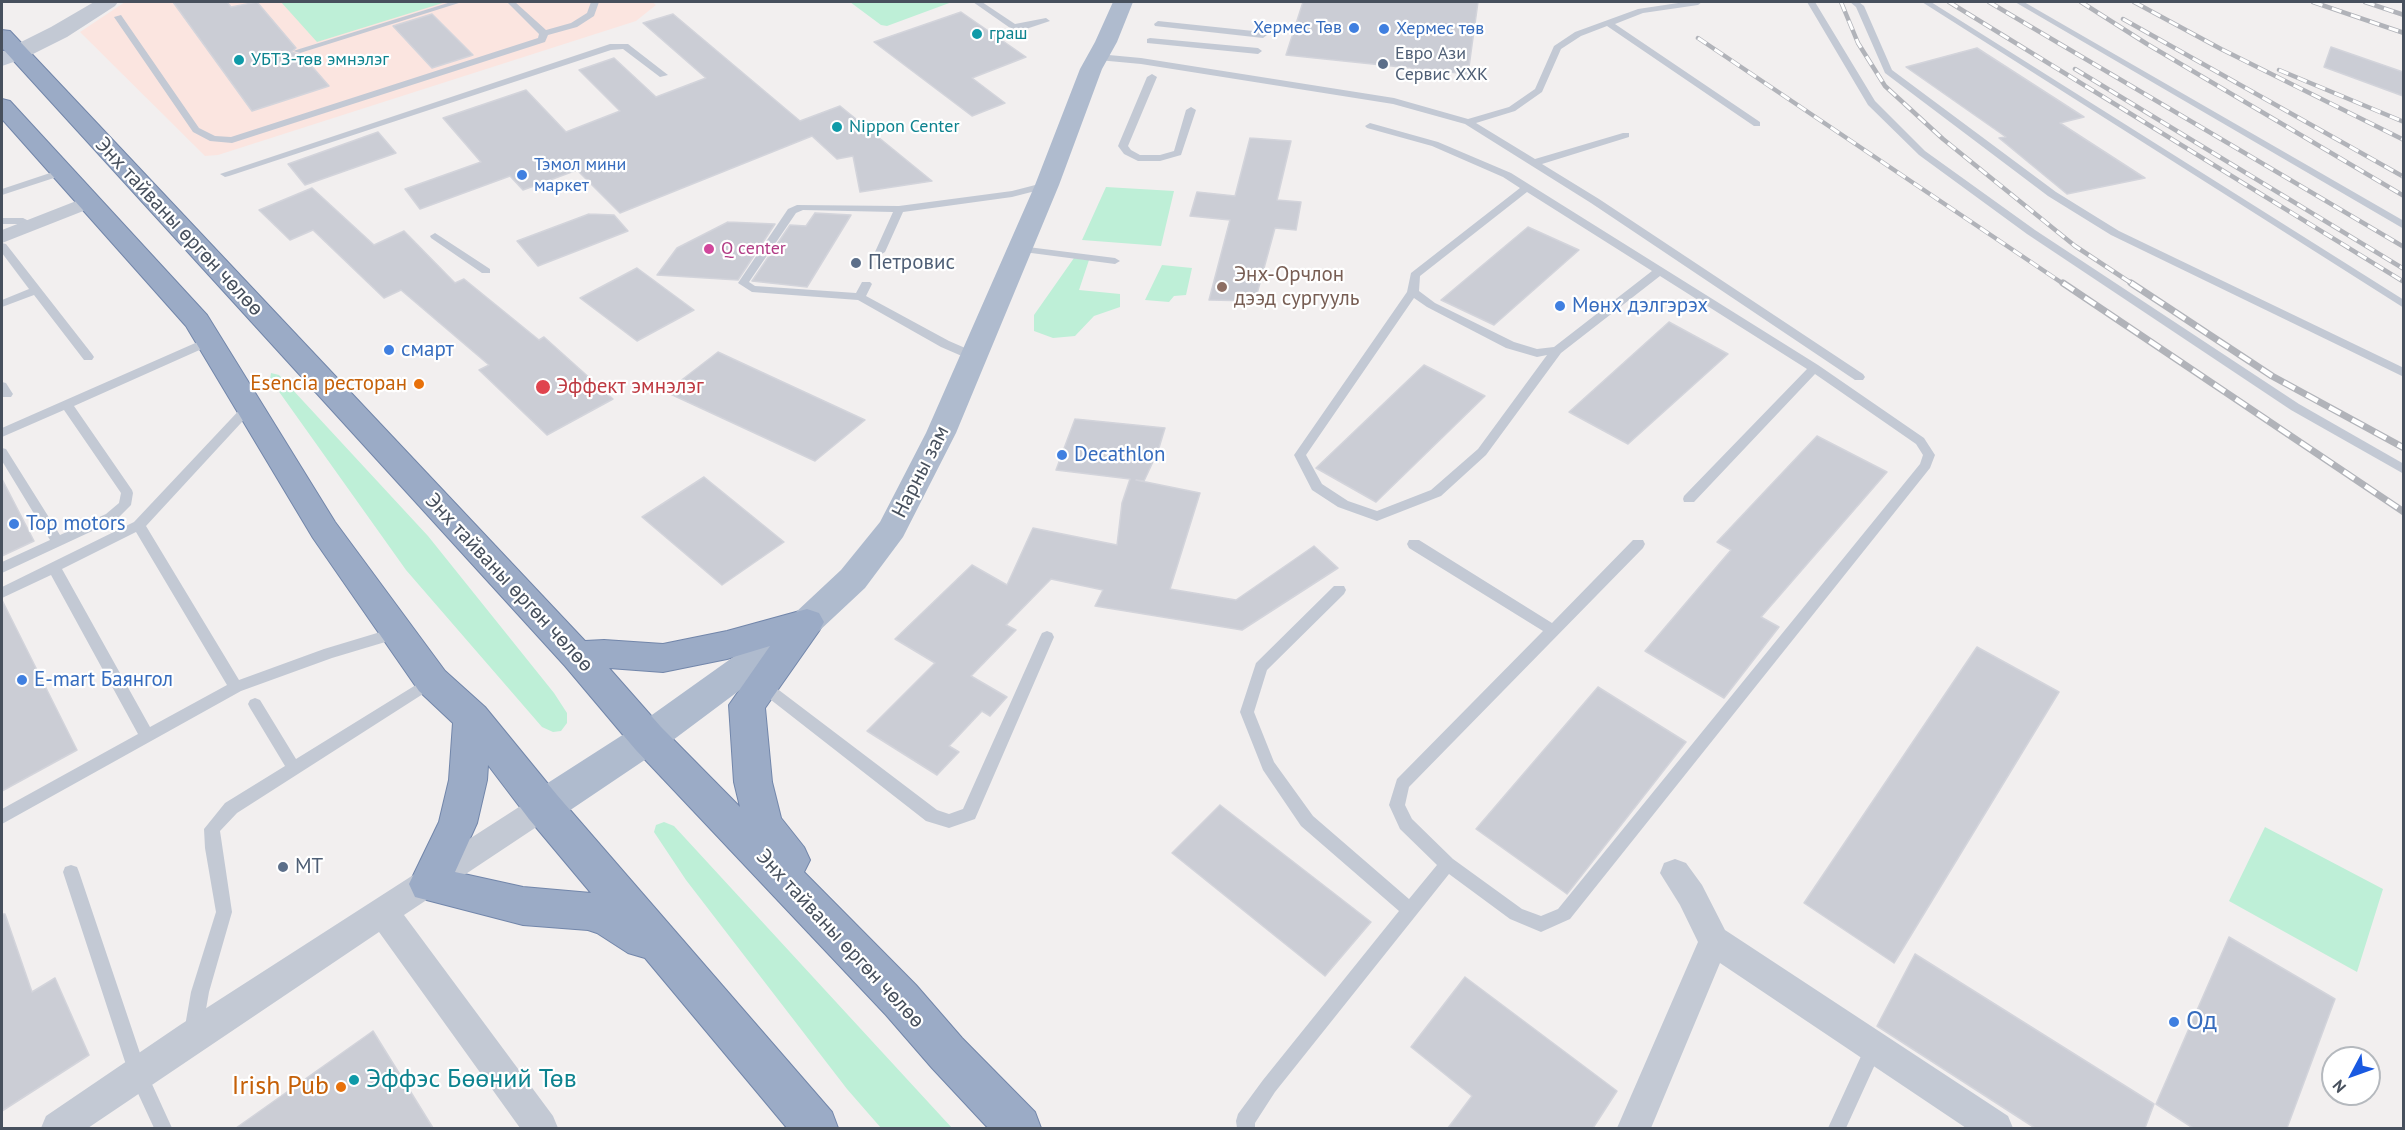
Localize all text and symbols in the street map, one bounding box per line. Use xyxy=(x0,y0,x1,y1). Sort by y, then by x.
place label: Хермес Төв xyxy=(1253,17,1342,39)
place label: Хермес төв xyxy=(1396,18,1484,40)
marker: Хермес Төв xyxy=(1347,21,1361,35)
marker: Хермес төв xyxy=(1377,22,1391,36)
place label: граш xyxy=(989,23,1028,45)
marker: граш xyxy=(970,27,984,41)
place label: Евро Ази Сервис ХХК xyxy=(1395,43,1488,86)
place label: УБТЗ-төв эмнэлэг xyxy=(251,49,389,71)
marker: УБТЗ-төв эмнэлэг xyxy=(232,53,246,67)
marker: Евро Ази Сервис ХХК xyxy=(1376,57,1390,71)
place label: Nippon Center xyxy=(849,116,960,138)
marker: Nippon Center xyxy=(830,120,844,134)
street label: Энх тайваны өргөн чөлөө xyxy=(90,133,268,321)
place label: Тэмол мини маркет xyxy=(534,154,626,196)
marker: Тэмол мини маркет xyxy=(515,168,529,182)
place label: Q center xyxy=(721,238,786,260)
marker: Q center xyxy=(702,242,716,256)
place label: Петровис xyxy=(868,250,955,276)
marker: Петровис xyxy=(849,256,863,270)
place label: Энх-Орчлон дээд сургууль xyxy=(1234,262,1359,312)
marker: Энх-Орчлон дээд сургууль xyxy=(1215,280,1229,294)
place label: Мөнх дэлгэрэх xyxy=(1572,293,1708,319)
marker: Мөнх дэлгэрэх xyxy=(1553,299,1567,313)
place label: смарт xyxy=(401,337,454,363)
marker: смарт xyxy=(382,343,396,357)
place label: Esencia ресторан xyxy=(250,371,407,397)
place label: Эффект эмнэлэг xyxy=(556,374,704,400)
marker: Esencia ресторан xyxy=(412,377,426,391)
marker: Эффект эмнэлэг xyxy=(534,378,552,396)
street label: Нарны зам xyxy=(887,422,955,522)
place label: Decathlon xyxy=(1074,442,1166,468)
marker: Decathlon xyxy=(1055,448,1069,462)
street label: Энх тайваны өргөн чөлөө xyxy=(420,489,598,677)
place label: Top motors xyxy=(26,511,126,537)
marker: Top motors xyxy=(7,517,21,531)
place label: E-mart Баянгол xyxy=(34,667,173,693)
marker: E-mart Баянгол xyxy=(15,673,29,687)
street label: Энх тайваны өргөн чөлөө xyxy=(751,845,929,1033)
place label: МТ xyxy=(295,854,323,880)
marker: МТ xyxy=(276,860,290,874)
place label: Од xyxy=(2186,1006,2217,1038)
marker: Од xyxy=(2167,1015,2181,1029)
north arrow xyxy=(2321,1046,2381,1106)
place label: Эффэс Бөөний Төв xyxy=(366,1064,577,1096)
place label: Irish Pub xyxy=(232,1071,329,1103)
marker: Эффэс Бөөний Төв xyxy=(347,1073,361,1087)
text: N xyxy=(2328,1076,2350,1097)
marker: Irish Pub xyxy=(334,1080,348,1094)

